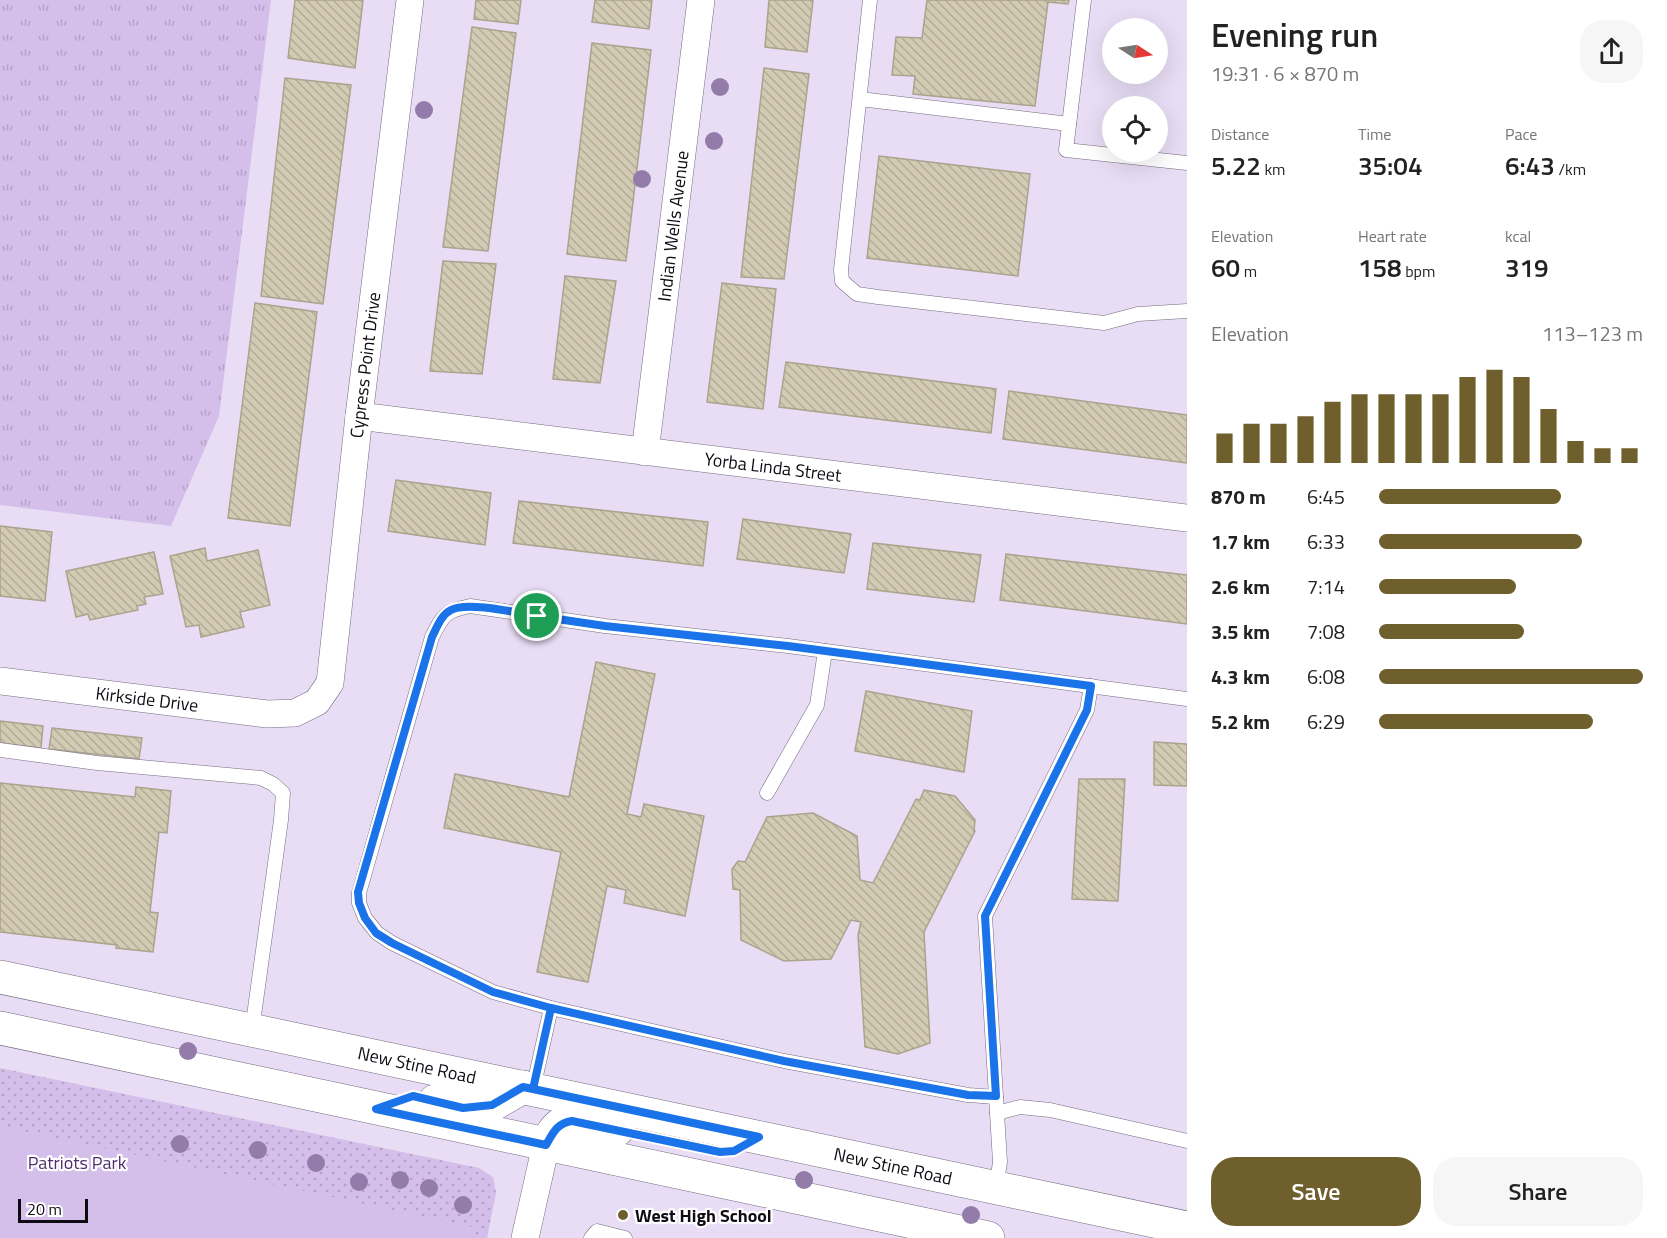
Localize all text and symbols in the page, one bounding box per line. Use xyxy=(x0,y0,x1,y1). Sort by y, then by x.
text: Evening run xyxy=(1211,10,1378,60)
north arrow xyxy=(1102,18,1168,84)
map controls xyxy=(1102,18,1168,162)
button: share xyxy=(1580,20,1643,83)
text: 19:31 · 6 × 870 m xyxy=(1211,58,1359,89)
button: locate xyxy=(1102,96,1168,162)
text: Distance xyxy=(1211,122,1269,146)
text: Time xyxy=(1358,122,1391,146)
text: Pace xyxy=(1505,122,1537,146)
text: 5.22 xyxy=(1211,146,1261,185)
text: 35:04 xyxy=(1358,146,1422,185)
text: 6:43 xyxy=(1505,146,1555,185)
street label: Indian Wells Avenue xyxy=(650,149,696,303)
text: km xyxy=(1261,157,1285,181)
text: /km xyxy=(1555,157,1586,181)
text: Elevation xyxy=(1211,224,1273,248)
text: Heart rate xyxy=(1358,224,1427,248)
text: kcal xyxy=(1505,224,1531,248)
text: 60 xyxy=(1211,248,1240,287)
text: 158 xyxy=(1358,248,1402,287)
text: 319 xyxy=(1505,248,1549,287)
text: m xyxy=(1240,259,1257,283)
text: bpm xyxy=(1402,259,1435,283)
street label: Cypress Point Drive xyxy=(343,290,387,440)
text: Elevation xyxy=(1211,318,1289,349)
text: 113–123 m xyxy=(1542,318,1643,349)
street label: Yorba Linda Street xyxy=(703,445,844,489)
text: 870 m xyxy=(1211,481,1266,512)
text: 6:45 xyxy=(1307,481,1345,512)
text: 1.7 km xyxy=(1211,526,1270,557)
text: 6:33 xyxy=(1307,526,1345,557)
text: 2.6 km xyxy=(1211,571,1270,602)
text: 7:14 xyxy=(1307,571,1345,602)
pin xyxy=(511,590,562,641)
icon: arrive xyxy=(520,599,553,632)
text: 3.5 km xyxy=(1211,616,1270,647)
text: 7:08 xyxy=(1307,616,1345,647)
text: 4.3 km xyxy=(1211,661,1270,692)
text: 6:08 xyxy=(1307,661,1345,692)
street label: Kirkside Drive xyxy=(94,679,200,719)
text: 5.2 km xyxy=(1211,706,1270,737)
text: 6:29 xyxy=(1307,706,1345,737)
street label: New Stine Road xyxy=(355,1039,479,1091)
street label: New Stine Road xyxy=(831,1140,955,1192)
park label: Patriots Park xyxy=(28,1149,127,1176)
button: Save xyxy=(1211,1157,1421,1226)
button: Share xyxy=(1433,1157,1643,1226)
scale bar xyxy=(18,1196,88,1224)
text: 20 m xyxy=(27,1197,62,1221)
place label: West High School xyxy=(635,1202,772,1229)
marker: West High School xyxy=(616,1208,630,1222)

